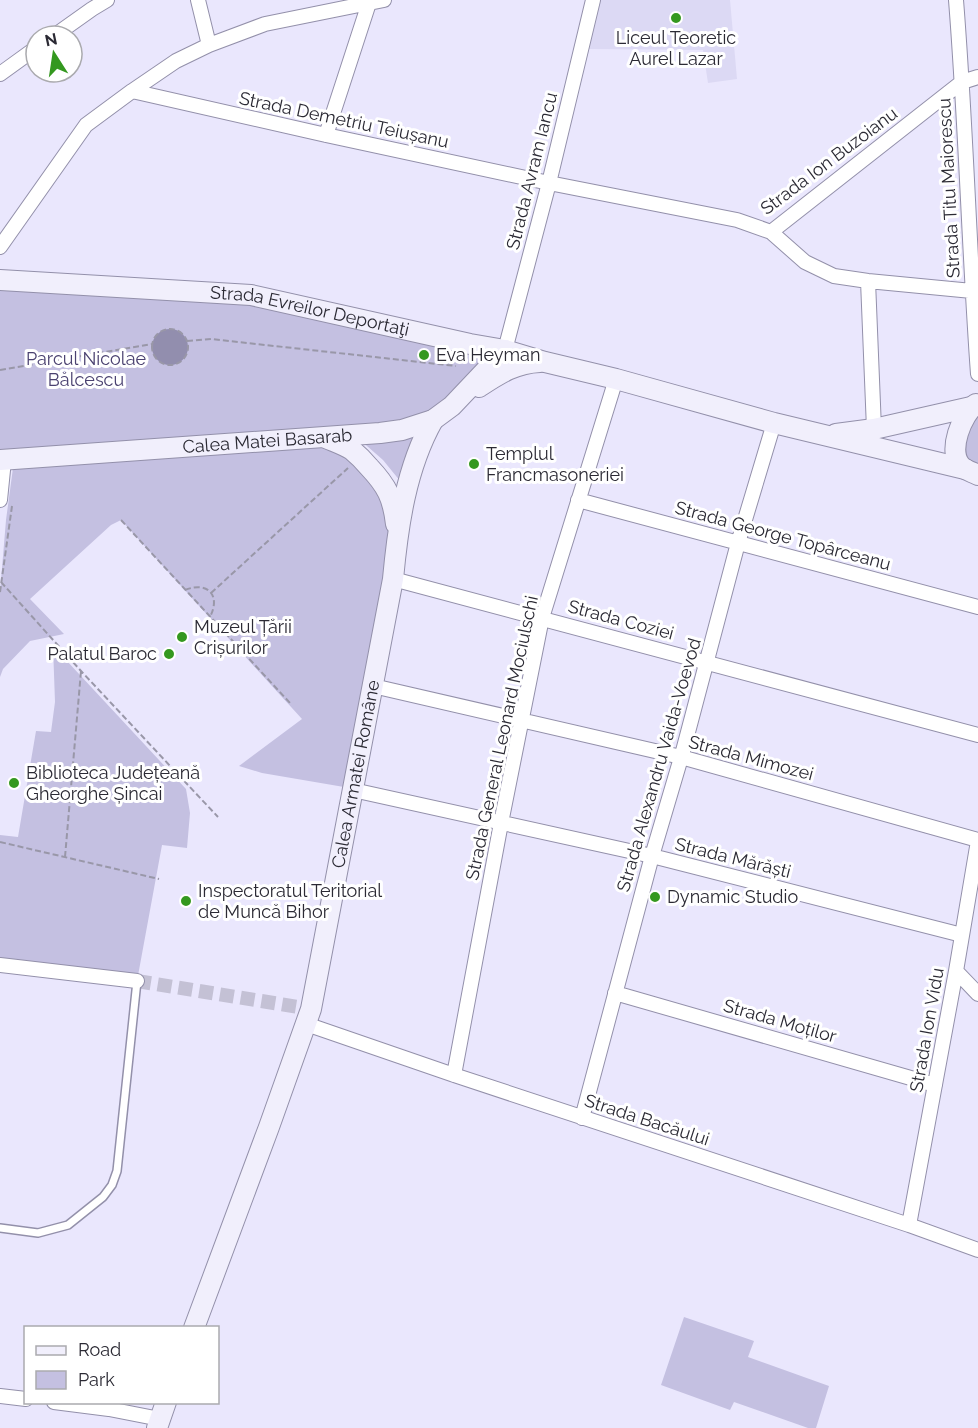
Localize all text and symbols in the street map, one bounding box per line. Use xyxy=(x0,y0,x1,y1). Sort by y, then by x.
marker: Liceul Teoretic Aurel Lazar xyxy=(669,11,683,25)
north arrow xyxy=(24,24,84,84)
place label: Liceul Teoretic Aurel Lazar xyxy=(616,27,736,69)
text: N xyxy=(43,29,59,50)
street label: Strada Demetriu Teiușanu xyxy=(237,87,451,152)
street label: Strada Avram Iancu xyxy=(502,90,561,252)
street label: Strada Titu Maiorescu xyxy=(933,98,964,279)
street label: Strada Ion Buzoianu xyxy=(756,102,901,219)
street label: Strada Evreilor Deportaţi xyxy=(210,282,411,340)
place label: Eva Heyman xyxy=(436,344,540,365)
park label: Parcul Nicolae Bălcescu xyxy=(26,348,146,390)
marker: Eva Heyman xyxy=(417,348,431,362)
street label: Calea Matei Basarab xyxy=(182,424,353,457)
place label: Templul Francmasoneriei xyxy=(486,443,624,485)
marker: Templul Francmasoneriei xyxy=(467,457,481,471)
street label: Strada George Topârceanu xyxy=(673,497,893,574)
street label: Strada General Leonard Mociulschi xyxy=(461,594,542,882)
street label: Strada Coziei xyxy=(566,595,676,644)
place label: Muzeul Țării Crișurilor xyxy=(194,616,292,658)
marker: Muzeul Țării Crișurilor xyxy=(175,630,189,644)
street label: Strada Alexandru Vaida-Voevod xyxy=(612,636,705,894)
place label: Palatul Baroc xyxy=(47,643,157,664)
marker: Palatul Baroc xyxy=(162,647,176,661)
street label: Calea Armatei Române xyxy=(327,678,384,870)
street label: Strada Mimozei xyxy=(686,731,816,784)
place label: Biblioteca Județeană Gheorghe Șincai xyxy=(26,762,200,804)
marker: Biblioteca Județeană Gheorghe Șincai xyxy=(7,776,21,790)
street label: Strada Mărăști xyxy=(673,833,793,882)
place label: Inspectoratul Teritorial de Muncă Bihor xyxy=(198,880,382,922)
place label: Dynamic Studio xyxy=(667,886,798,907)
marker: Dynamic Studio xyxy=(648,890,662,904)
marker: Inspectoratul Teritorial de Muncă Bihor xyxy=(179,894,193,908)
street label: Strada Ion Vidu xyxy=(905,966,948,1094)
street label: Strada Moților xyxy=(721,994,840,1047)
street label: Strada Bacăului xyxy=(582,1089,712,1150)
legend xyxy=(24,1326,219,1404)
text: Road xyxy=(78,1339,121,1360)
text: Park xyxy=(78,1369,115,1390)

